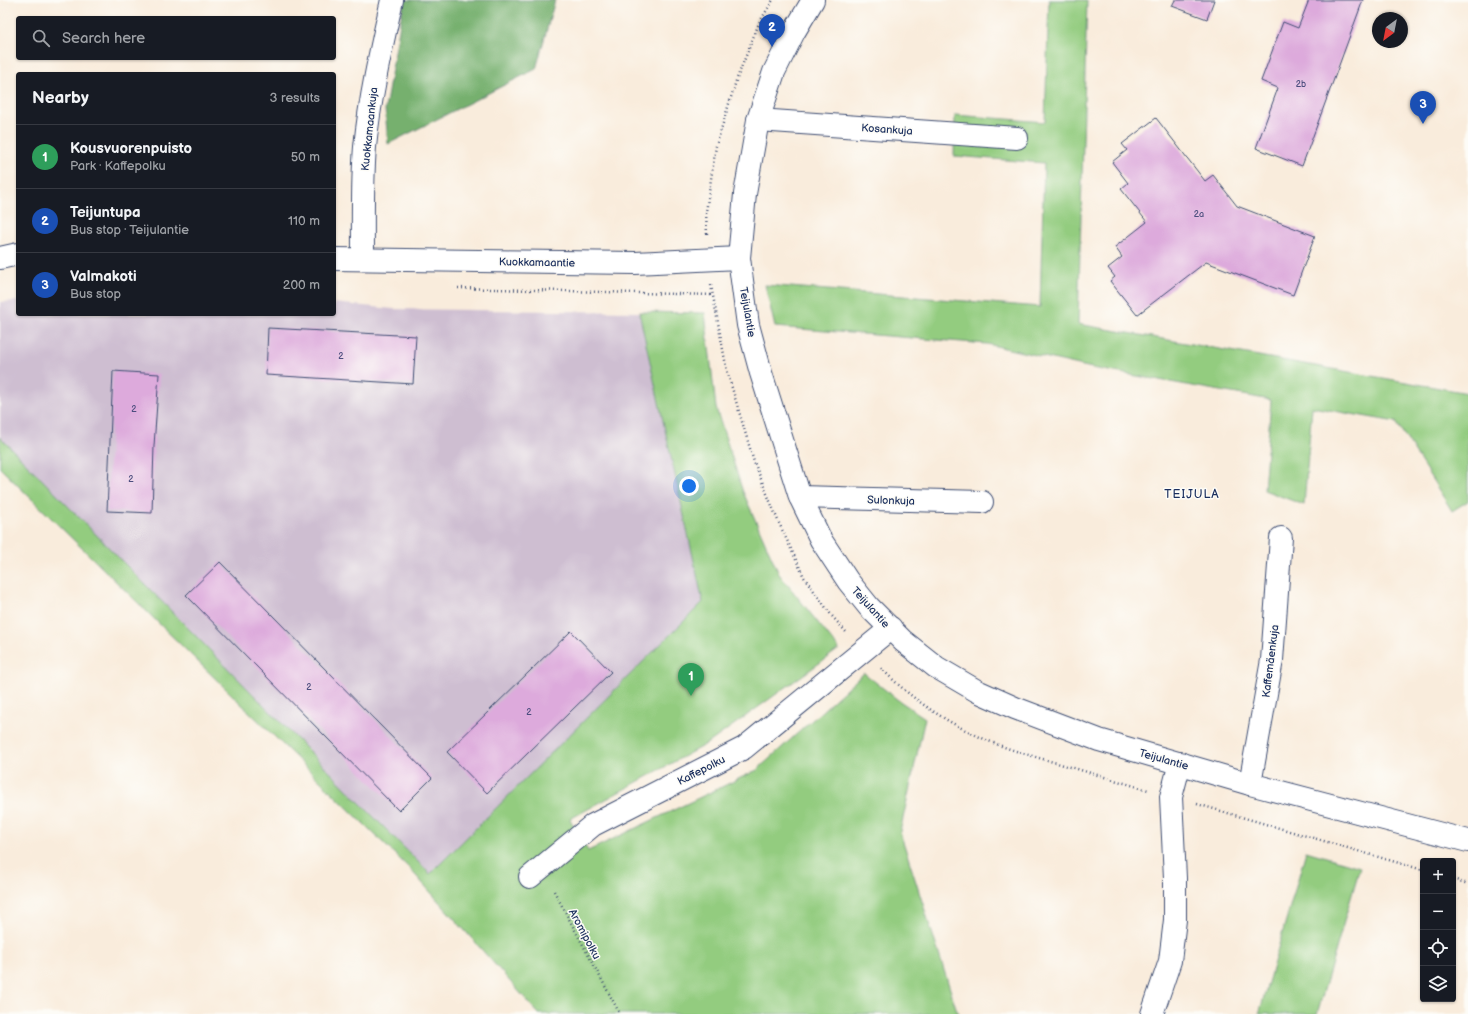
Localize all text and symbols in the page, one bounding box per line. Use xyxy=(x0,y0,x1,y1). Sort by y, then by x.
north arrow xyxy=(1372,12,1408,48)
pin: 2 xyxy=(759,14,785,47)
search box xyxy=(16,16,336,60)
icon: search xyxy=(30,27,52,49)
text: Search here xyxy=(62,29,145,48)
house number: 2b xyxy=(1296,79,1306,90)
street label: Kuokkamaankuja xyxy=(359,87,380,172)
text: Nearby xyxy=(32,88,89,108)
text: 3 results xyxy=(269,90,320,106)
pin: 3 xyxy=(1410,91,1436,124)
street label: Kosankuja xyxy=(861,121,913,138)
text: Kousvuorenpuisto xyxy=(70,139,192,158)
text: 1 xyxy=(42,149,48,165)
text: 50 m xyxy=(291,149,320,165)
text: Park · Kaffepolku xyxy=(70,158,166,174)
text: Teijuntupa xyxy=(70,203,141,222)
house number: 2a xyxy=(1194,209,1204,220)
text: 2 xyxy=(41,213,49,229)
text: 110 m xyxy=(288,213,320,229)
text: Bus stop · Teijulantie xyxy=(70,222,189,238)
street label: Kuokkamaantie xyxy=(499,255,576,270)
text: Valmakoti xyxy=(70,267,137,286)
text: 3 xyxy=(41,277,49,293)
text: 200 m xyxy=(283,277,320,293)
text: Bus stop xyxy=(70,286,121,302)
street label: Teijulantie xyxy=(737,286,758,339)
house number: 2 xyxy=(338,351,344,362)
house number: 2 xyxy=(131,404,137,415)
house number: 2 xyxy=(128,474,134,485)
your location xyxy=(679,476,699,496)
district label: TEIJULA xyxy=(1164,487,1220,502)
street label: Sulonkuja xyxy=(867,493,915,508)
street label: Teijulantie xyxy=(849,584,893,631)
street label: Kaffemäenkuja xyxy=(1260,624,1281,698)
pin: 1 xyxy=(678,663,704,696)
house number: 2 xyxy=(306,682,312,693)
house number: 2 xyxy=(526,707,532,718)
street label: Teijulantie xyxy=(1138,746,1190,773)
street label: Kaffepolku xyxy=(675,753,727,788)
map controls xyxy=(1420,858,1456,1002)
button: + xyxy=(1420,858,1456,894)
button: − xyxy=(1420,894,1456,930)
street label: Aromipolku xyxy=(566,907,603,962)
button: locate xyxy=(1420,930,1456,966)
button: layers xyxy=(1420,966,1456,1002)

